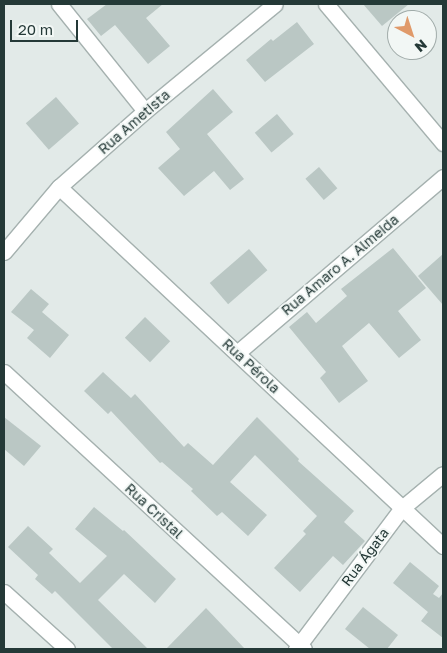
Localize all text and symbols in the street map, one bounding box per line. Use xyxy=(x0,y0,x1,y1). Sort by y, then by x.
scale bar xyxy=(12,10,80,42)
north arrow xyxy=(387,10,437,60)
text: 20 m xyxy=(18,20,53,38)
text: N xyxy=(412,36,431,56)
street label: Rua Ametista xyxy=(95,86,173,158)
street label: Rua Amaro A. Almeida xyxy=(278,211,402,319)
street label: Rua Pérola xyxy=(219,335,283,397)
street label: Rua Cristal xyxy=(121,480,187,542)
street label: Rua Ágata xyxy=(338,525,392,589)

